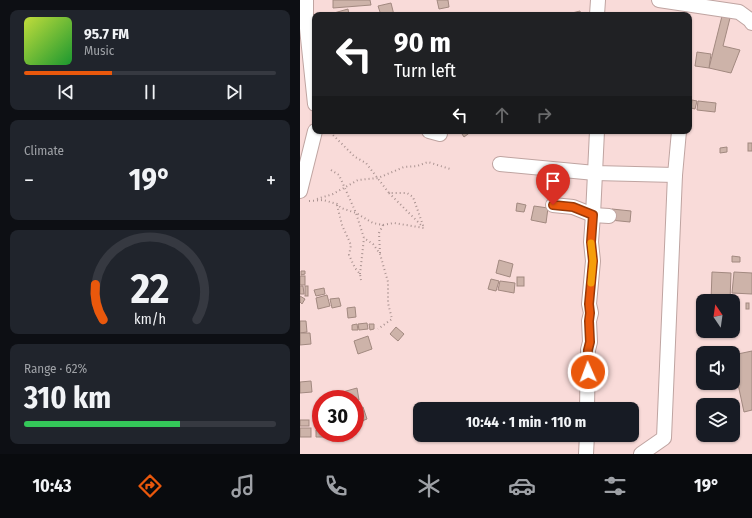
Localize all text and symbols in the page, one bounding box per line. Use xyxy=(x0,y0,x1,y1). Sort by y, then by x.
text: 95.7 FM xyxy=(84,25,129,43)
text: 90 m xyxy=(394,26,451,59)
icon: left xyxy=(328,28,380,80)
text: Music xyxy=(84,43,114,58)
text: Turn left xyxy=(394,60,456,82)
icon: previous xyxy=(55,81,77,103)
icon: pause xyxy=(139,81,161,103)
icon: next xyxy=(223,81,245,103)
icon: left xyxy=(449,104,471,126)
icon: ahead xyxy=(491,104,513,126)
icon: right xyxy=(533,104,555,126)
text: Climate xyxy=(24,143,64,158)
text: 19° xyxy=(129,162,171,198)
pin xyxy=(536,164,570,205)
text: − xyxy=(24,167,34,194)
text: + xyxy=(266,167,276,194)
icon: arrive xyxy=(542,170,564,192)
text: 22 xyxy=(130,264,169,314)
north arrow xyxy=(696,294,740,338)
map controls xyxy=(696,294,740,442)
text: km/h xyxy=(134,311,166,328)
button: sound xyxy=(696,346,740,390)
position arrow xyxy=(567,351,609,393)
text: Range · 62% xyxy=(24,361,87,376)
text: 310 km xyxy=(24,380,111,416)
speed limit sign: 30 xyxy=(312,390,364,442)
button: layers xyxy=(696,398,740,442)
text: 10:44 · 1 min · 110 m xyxy=(466,413,586,431)
icon: directions xyxy=(136,472,164,500)
icon: music xyxy=(229,472,257,500)
icon: phone xyxy=(322,472,350,500)
icon: climate xyxy=(415,472,443,500)
icon: car xyxy=(508,472,536,500)
icon: filters xyxy=(601,472,629,500)
text: 10:43 xyxy=(32,475,72,497)
text: 19° xyxy=(694,475,719,497)

